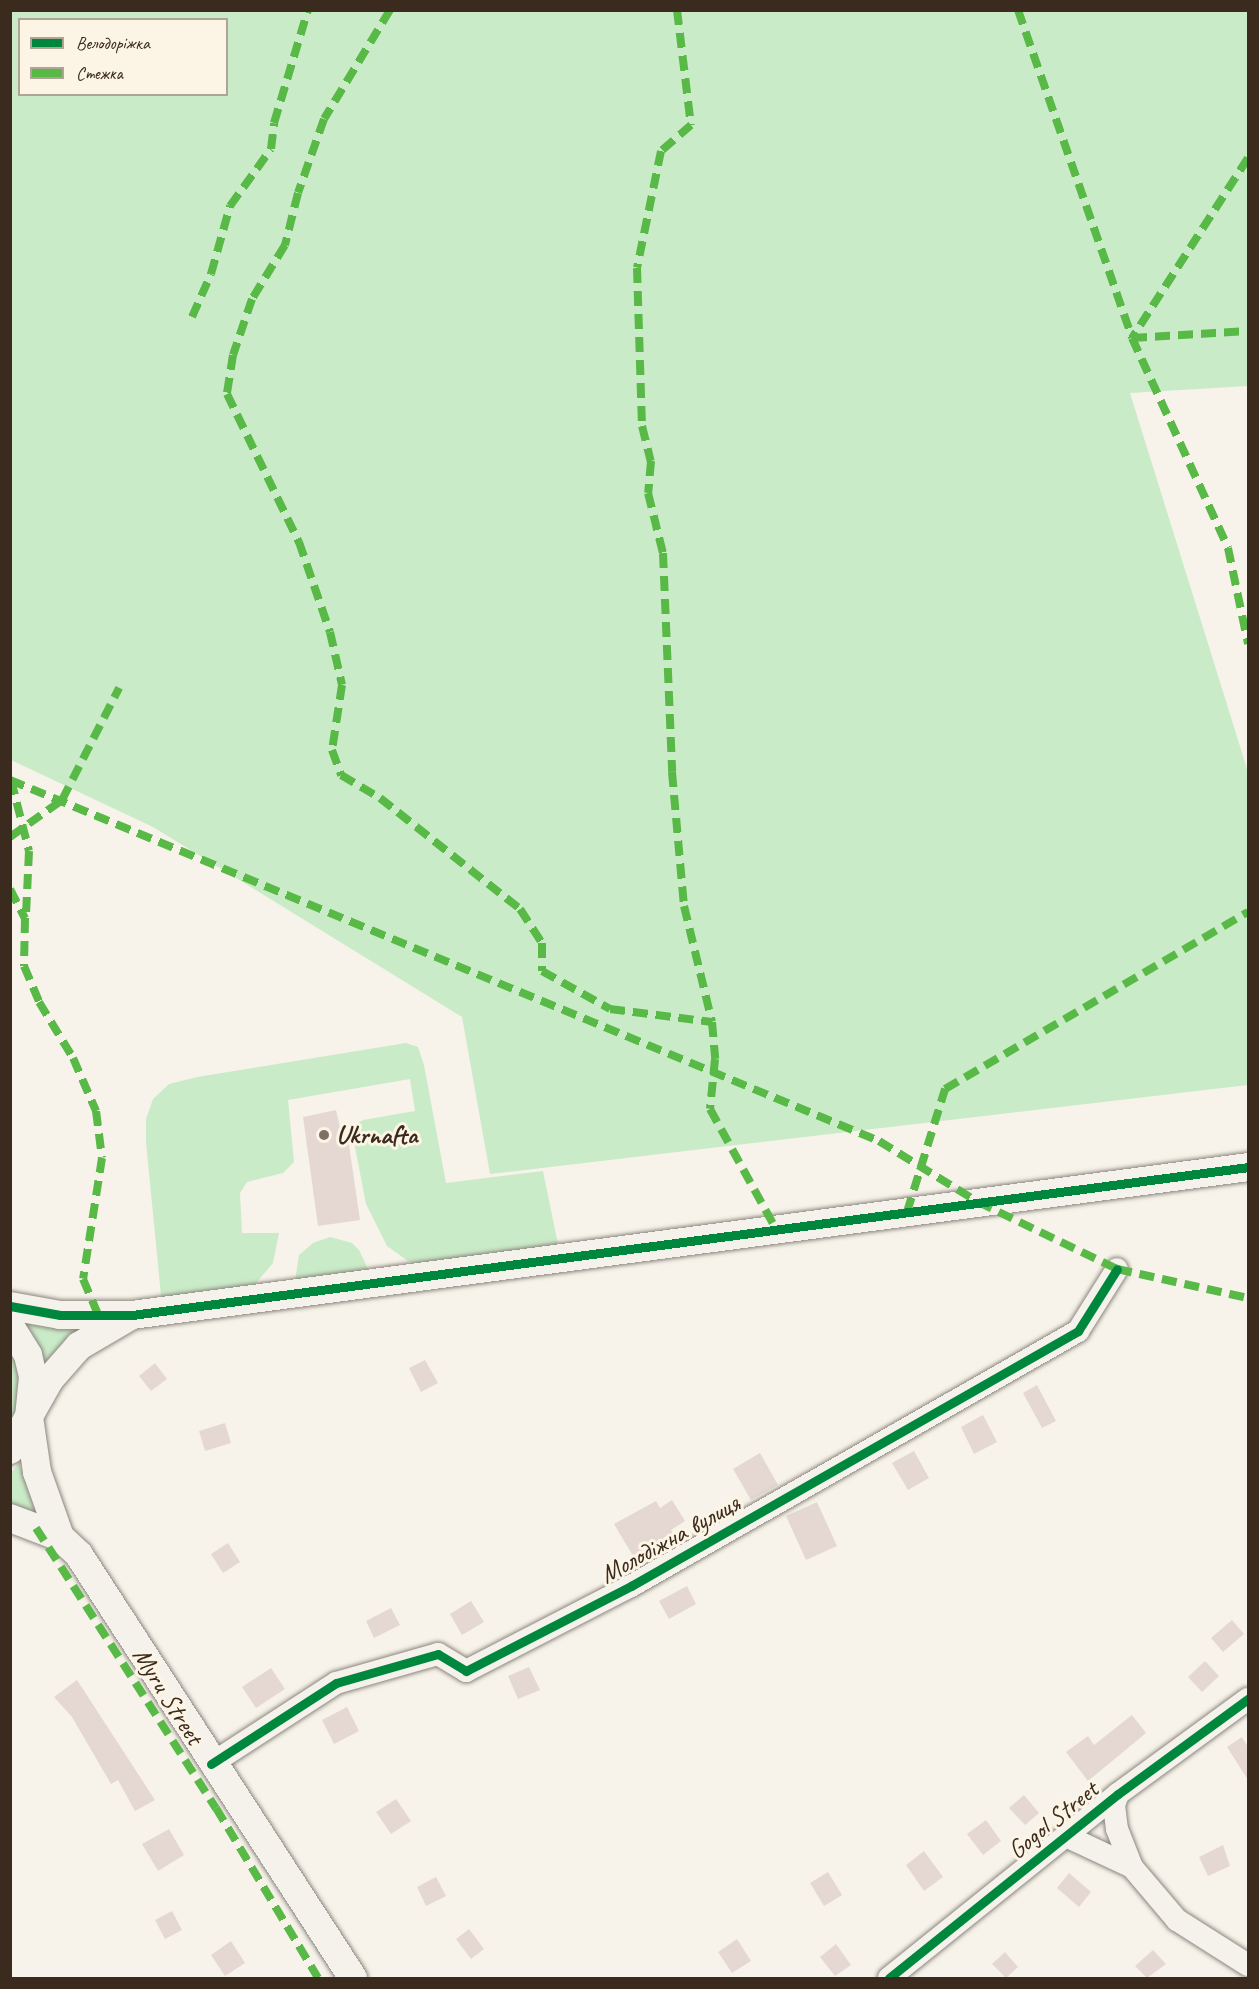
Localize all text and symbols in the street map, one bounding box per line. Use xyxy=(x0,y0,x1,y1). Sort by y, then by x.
legend xyxy=(18,18,228,96)
text: Велодоріжка xyxy=(76,32,150,54)
text: Стежка xyxy=(76,62,123,84)
place label: Ukrnafta xyxy=(336,1119,417,1151)
marker: Ukrnafta xyxy=(317,1128,331,1142)
street label: Молодіжна вулиця xyxy=(594,1488,746,1590)
street label: Myru Street xyxy=(126,1641,210,1751)
street label: Gogol Street xyxy=(1001,1774,1105,1866)

